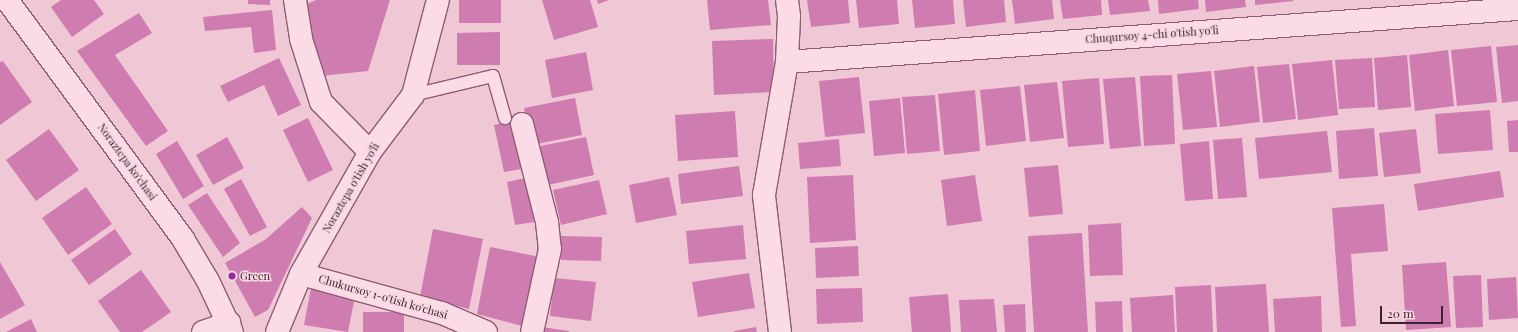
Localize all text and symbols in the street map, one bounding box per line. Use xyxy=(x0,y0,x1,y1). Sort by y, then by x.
street label: Chuqursoy 4-chi o'tish yo'li xyxy=(1084,24,1220,46)
street label: Noraztepa ko'chasi xyxy=(95,121,159,203)
street label: Noraztepa o'tish yo'li xyxy=(320,140,382,236)
place label: Green xyxy=(240,269,270,283)
marker: Green xyxy=(227,271,237,281)
street label: Chukursoy 1-o'tish ko'chasi xyxy=(317,272,449,322)
scale bar xyxy=(1382,298,1445,324)
text: 20 m xyxy=(1387,305,1414,321)

